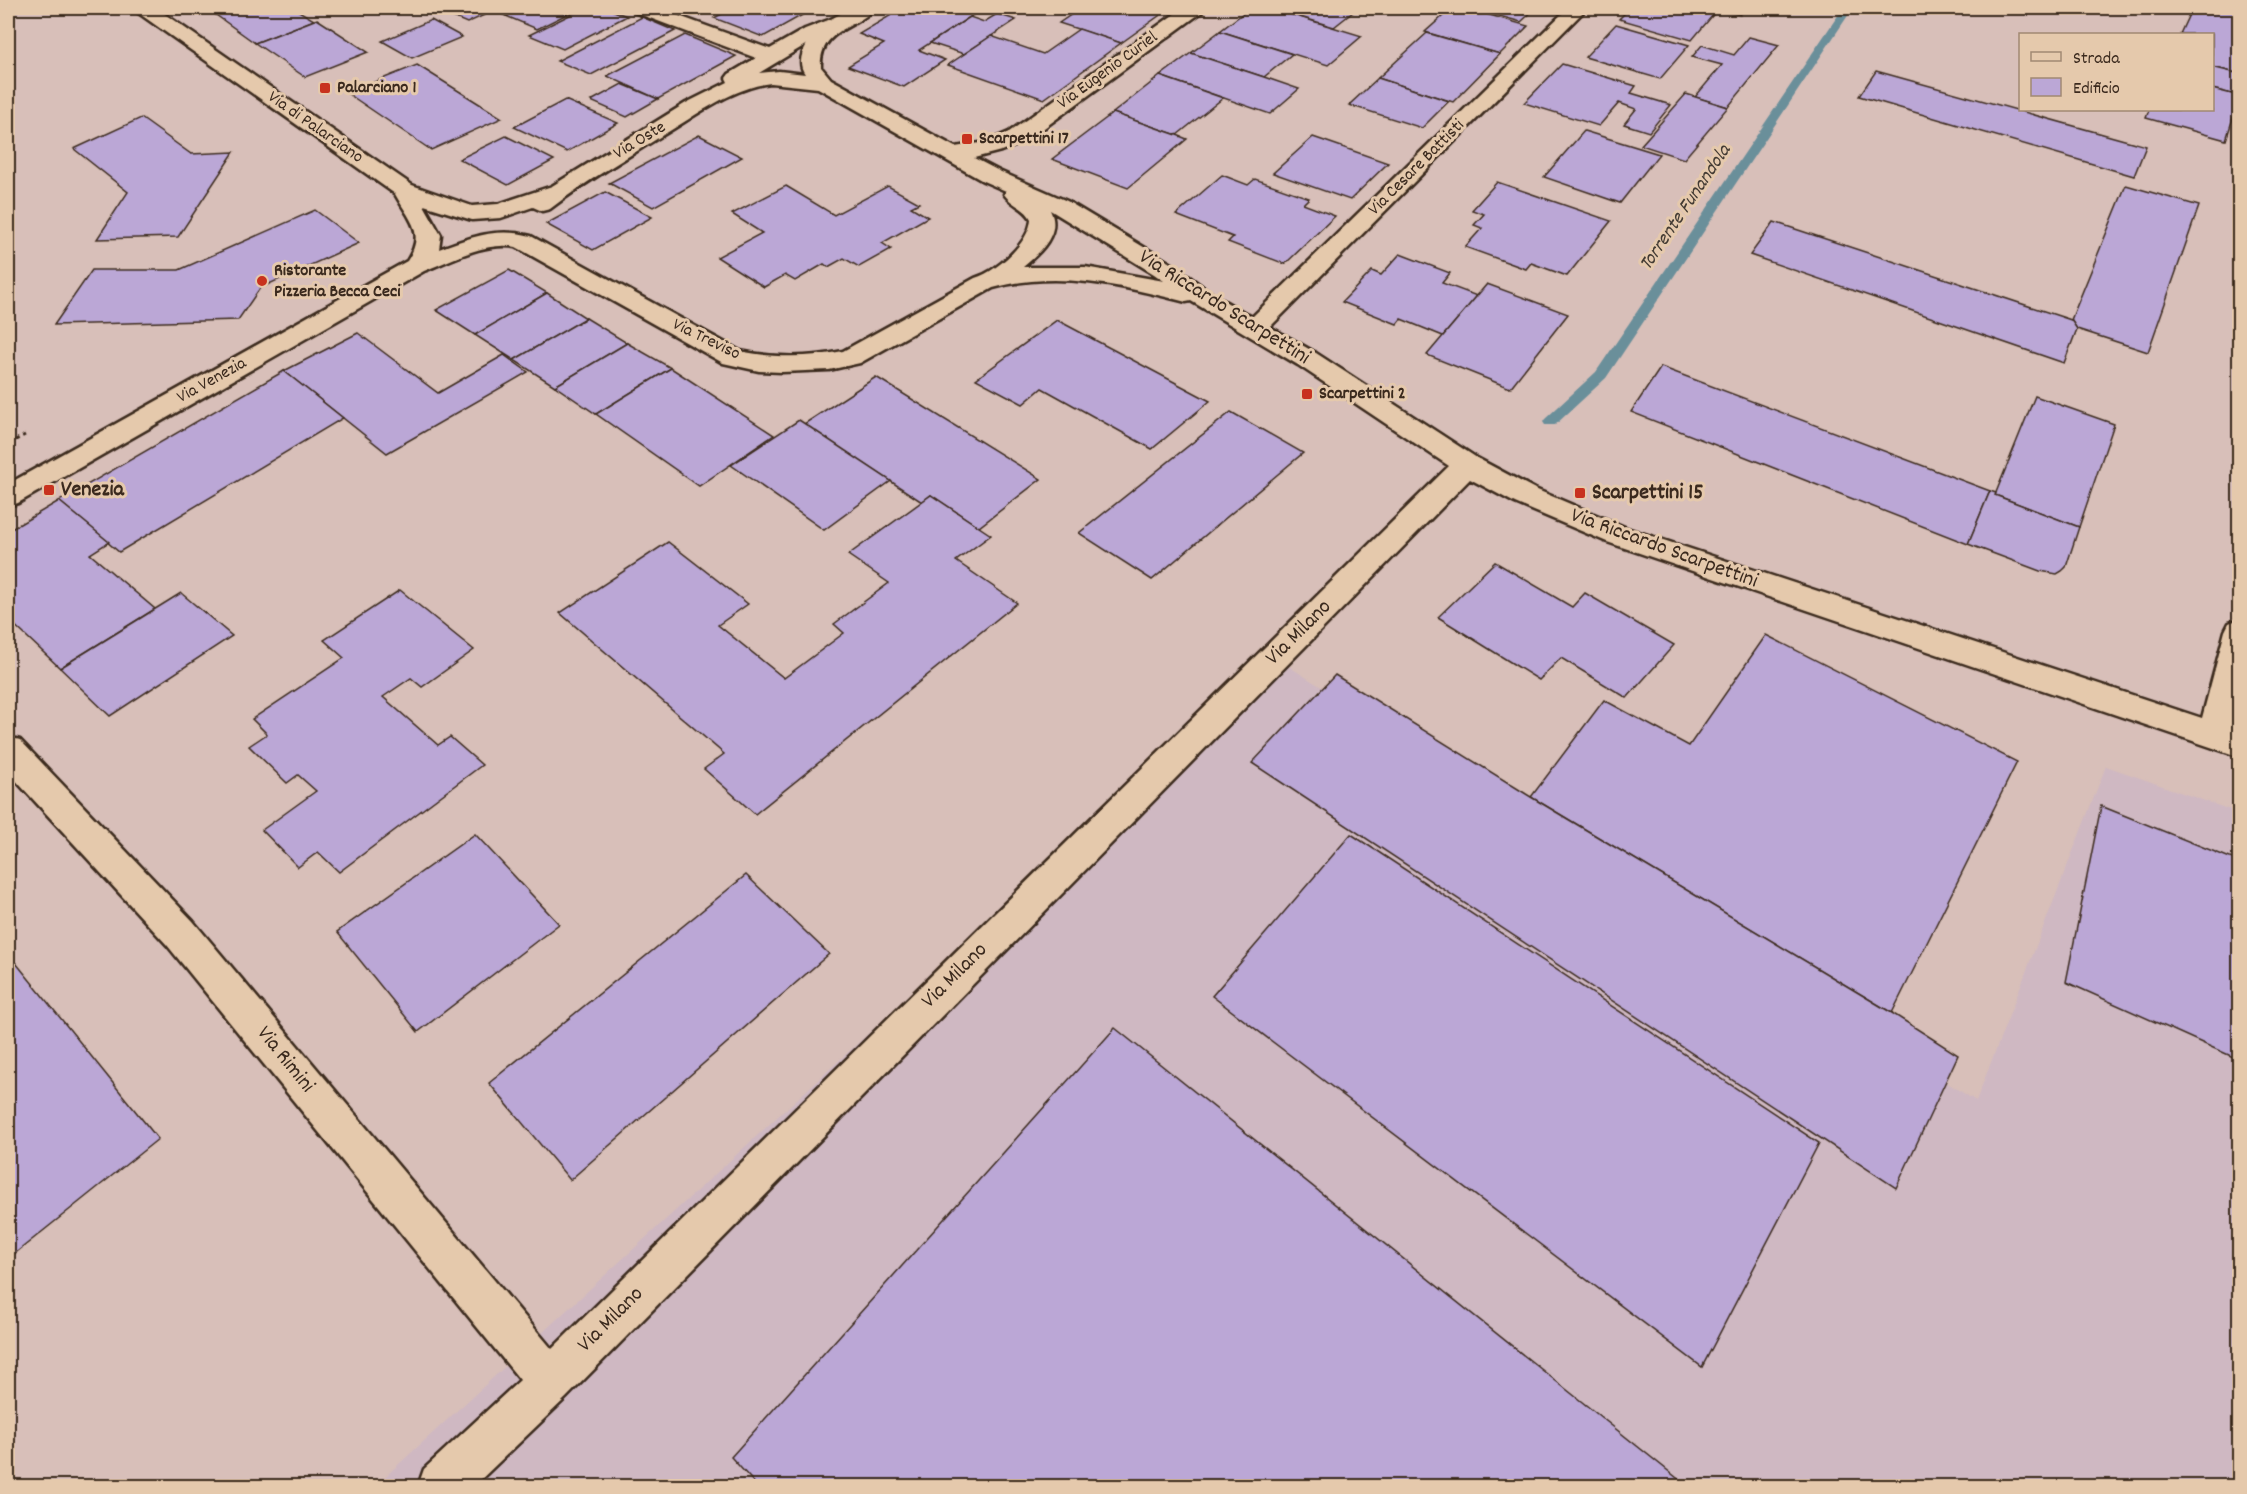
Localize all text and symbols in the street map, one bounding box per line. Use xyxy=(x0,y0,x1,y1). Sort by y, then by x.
street label: Via Eugenio Curiel xyxy=(1053,26,1164,116)
legend xyxy=(2019,33,2214,111)
text: Strada xyxy=(2073,47,2120,72)
place label: Palarciano 1 xyxy=(337,76,416,101)
text: Edificio xyxy=(2073,77,2120,102)
marker: Palarciano 1 xyxy=(318,81,332,95)
street label: Via di Palarciano xyxy=(262,86,368,170)
street label: Via Cesare Battisti xyxy=(1363,114,1471,222)
street label: Via Oste xyxy=(609,116,671,166)
place label: Scarpettini 17 xyxy=(979,127,1069,152)
marker: Scarpettini 17 xyxy=(960,132,974,146)
water label: Torrente Funandola xyxy=(1633,138,1739,277)
street label: Via Riccardo Scarpettini xyxy=(1132,243,1316,373)
place label: Ristorante Pizzeria Becca Ceci xyxy=(274,259,401,305)
marker: Ristorante Pizzeria Becca Ceci xyxy=(255,274,269,288)
street label: Via Treviso xyxy=(668,313,744,367)
street label: Via Venezia xyxy=(173,351,252,410)
place label: Scarpettini 2 xyxy=(1319,382,1406,407)
marker: Scarpettini 2 xyxy=(1300,387,1314,401)
place label: Venezia xyxy=(61,475,124,506)
place label: Scarpettini 15 xyxy=(1592,478,1703,509)
marker: Venezia xyxy=(42,483,56,497)
marker: Scarpettini 15 xyxy=(1573,486,1587,500)
street label: Via Riccardo Scarpettini xyxy=(1566,501,1762,597)
street label: Via Milano xyxy=(1259,593,1339,673)
street label: Via Milano xyxy=(915,936,995,1016)
street label: Via Rimini xyxy=(248,1020,322,1100)
street label: Via Milano xyxy=(571,1280,651,1360)

